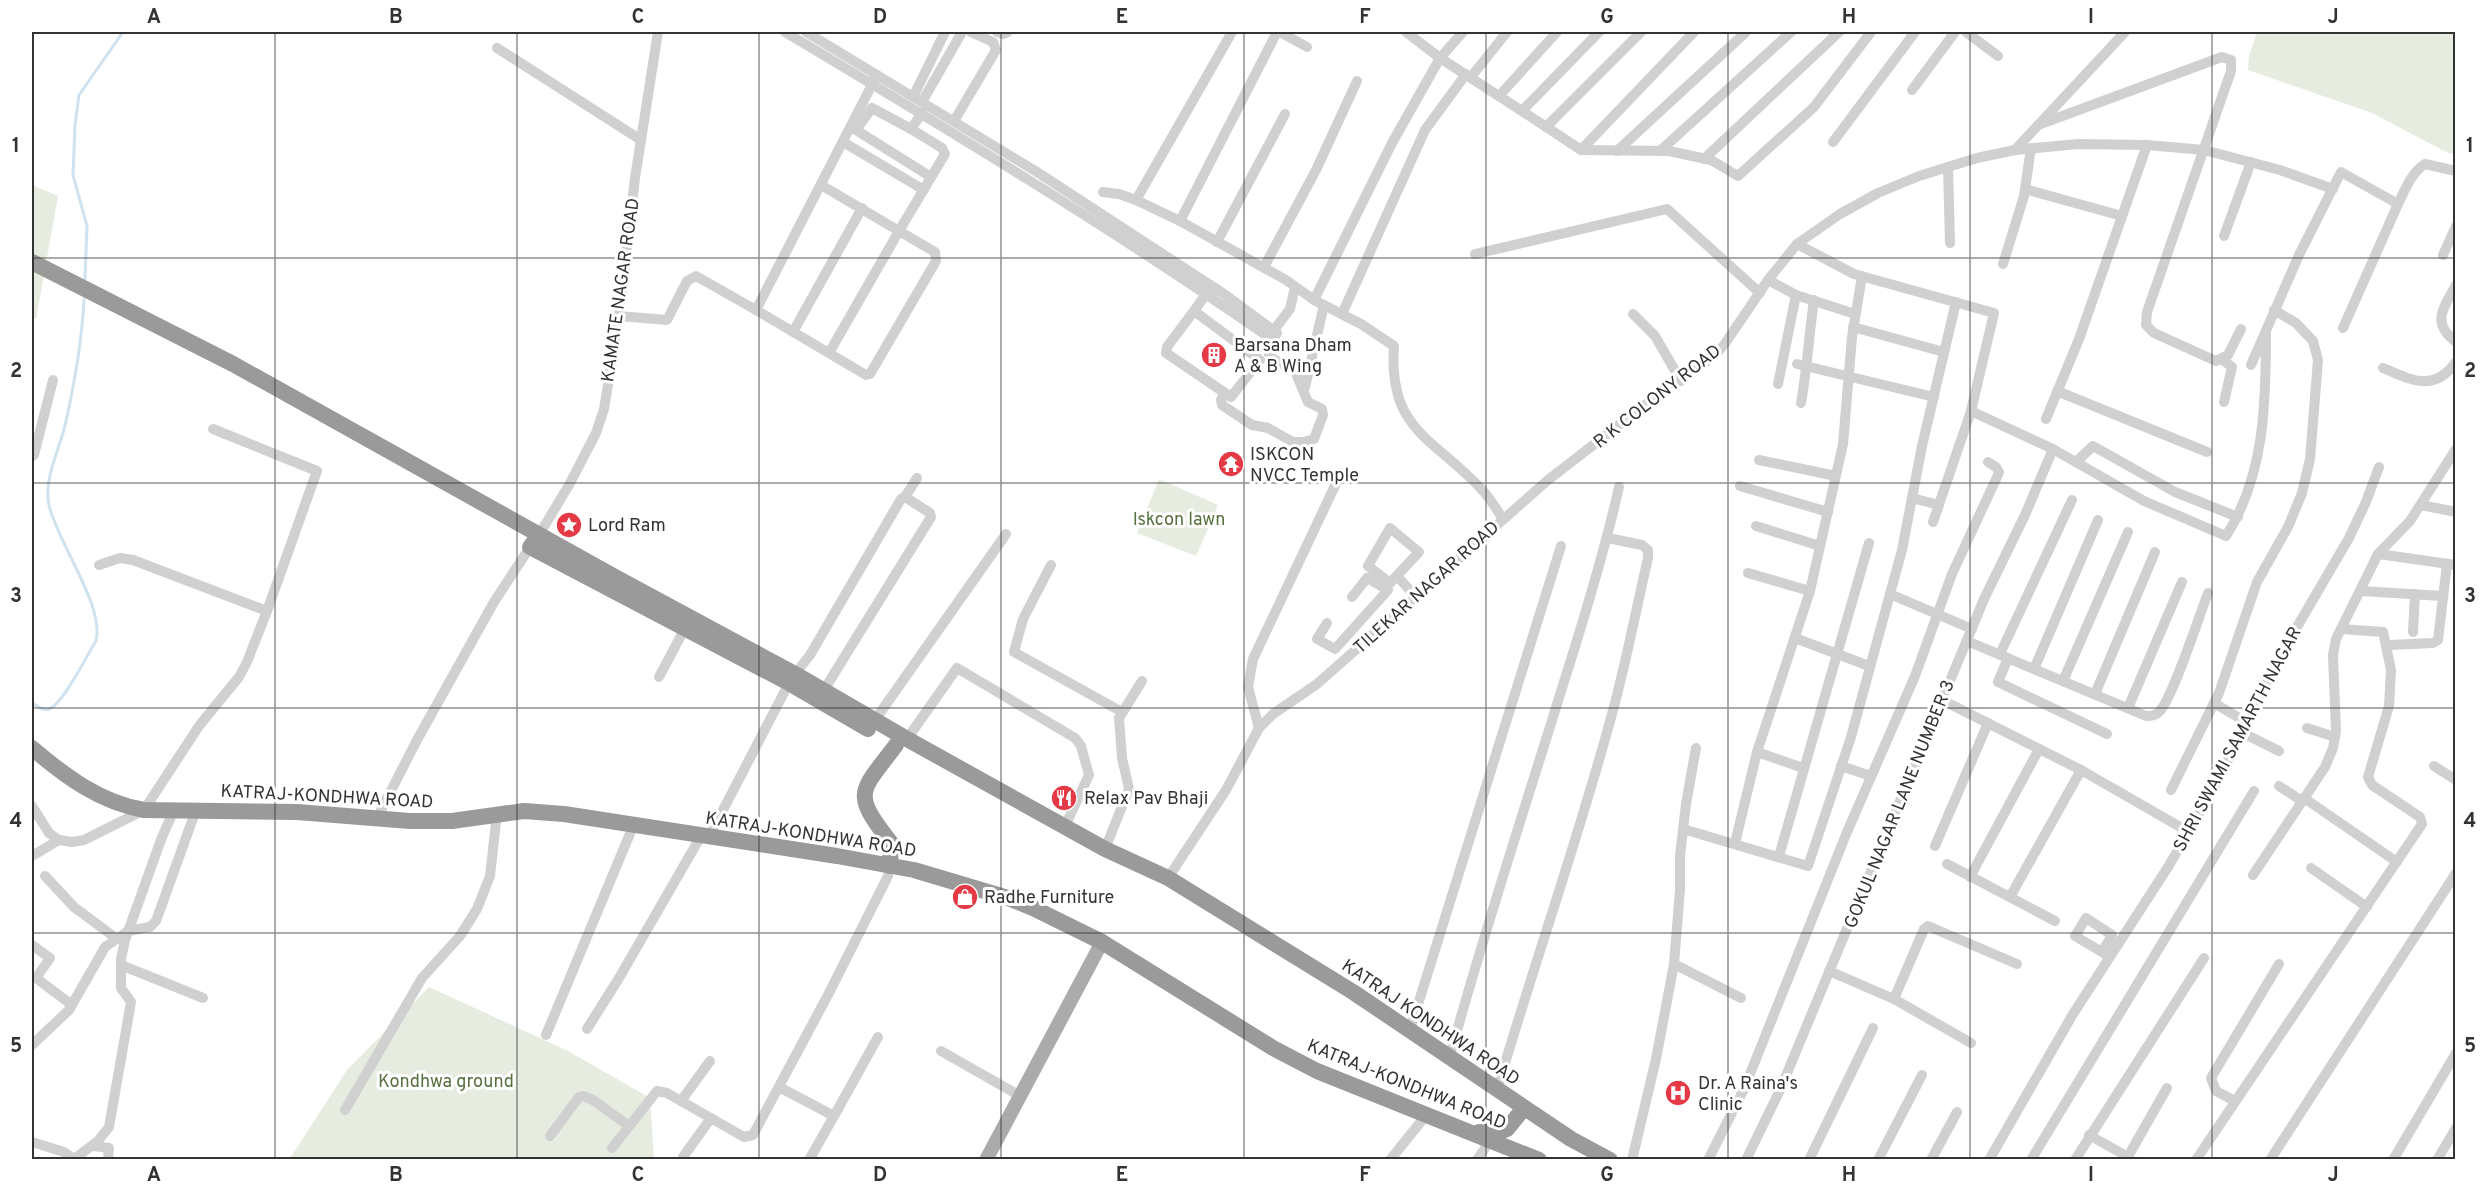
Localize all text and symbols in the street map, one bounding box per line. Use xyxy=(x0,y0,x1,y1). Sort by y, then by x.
text: A xyxy=(147,5,161,31)
text: B xyxy=(389,5,403,31)
text: C xyxy=(632,5,644,31)
text: D xyxy=(873,5,887,31)
text: E xyxy=(1116,5,1128,31)
text: F xyxy=(1359,5,1371,31)
text: G xyxy=(1600,5,1614,31)
text: H xyxy=(1842,5,1856,31)
text: I xyxy=(2088,5,2094,31)
text: J xyxy=(2327,5,2339,31)
text: 1 xyxy=(12,134,20,160)
text: 1 xyxy=(2466,134,2474,160)
street label: KAMATE NAGAR ROAD xyxy=(597,197,646,384)
place label: Barsana Dham A & B Wing xyxy=(1234,335,1352,379)
building icon: Barsana Dham A & B Wing xyxy=(1199,340,1229,370)
street label: R K COLONY ROAD xyxy=(1590,340,1726,454)
text: 2 xyxy=(10,359,22,385)
text: 2 xyxy=(2464,359,2476,385)
place label: ISKCON NVCC Temple xyxy=(1250,444,1359,488)
temple icon: ISKCON NVCC Temple xyxy=(1216,449,1246,479)
park label: Iskcon lawn xyxy=(1133,509,1225,532)
place icon: Lord Ram xyxy=(554,510,584,540)
place label: Lord Ram xyxy=(588,515,666,538)
street label: TILEKAR NAGAR ROAD xyxy=(1349,517,1505,660)
text: 3 xyxy=(10,584,22,610)
text: 3 xyxy=(2464,584,2476,610)
street label: SHRI SWAMI SAMARTH NAGAR xyxy=(2169,623,2308,856)
street label: GOKUL NAGAR LANE NUMBER 3 xyxy=(1840,677,1961,932)
street label: KATRAJ-KONDHWA ROAD xyxy=(220,780,434,815)
restaurant icon: Relax Pav Bhaji xyxy=(1049,783,1079,813)
place label: Relax Pav Bhaji xyxy=(1084,788,1208,811)
street label: KATRAJ-KONDHWA ROAD xyxy=(704,807,918,864)
text: 4 xyxy=(10,809,22,835)
text: 4 xyxy=(2464,809,2476,835)
shop icon: Radhe Furniture xyxy=(950,882,980,912)
place label: Radhe Furniture xyxy=(984,887,1114,910)
street label: KATRAJ KONDHWA ROAD xyxy=(1337,955,1524,1092)
text: 5 xyxy=(10,1034,22,1060)
text: 5 xyxy=(2464,1034,2476,1060)
street label: KATRAJ-KONDHWA ROAD xyxy=(1303,1035,1509,1136)
park label: Kondhwa ground xyxy=(378,1071,514,1094)
place label: Dr. A Raina's Clinic xyxy=(1698,1073,1798,1117)
hospital icon: Dr. A Raina's Clinic xyxy=(1663,1078,1693,1108)
text: A xyxy=(147,1163,161,1189)
text: B xyxy=(389,1163,403,1189)
text: C xyxy=(632,1163,644,1189)
text: D xyxy=(873,1163,887,1189)
text: E xyxy=(1116,1163,1128,1189)
text: F xyxy=(1359,1163,1371,1189)
text: G xyxy=(1600,1163,1614,1189)
text: H xyxy=(1842,1163,1856,1189)
text: I xyxy=(2088,1163,2094,1189)
text: J xyxy=(2327,1163,2339,1189)

